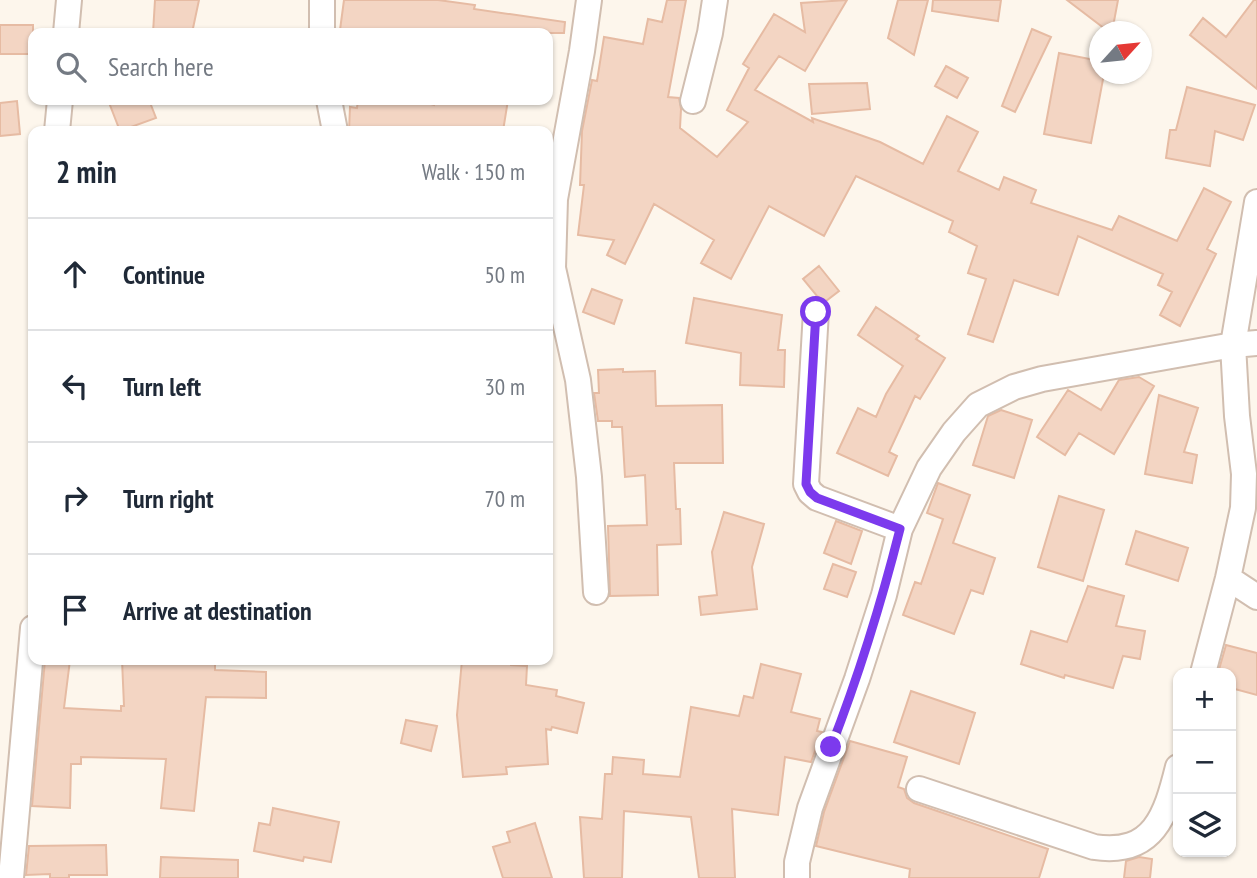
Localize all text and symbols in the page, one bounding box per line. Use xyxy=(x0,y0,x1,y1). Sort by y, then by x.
north arrow xyxy=(1089,21,1152,84)
search box xyxy=(28,28,553,105)
icon: search xyxy=(52,48,90,86)
text: Search here xyxy=(108,50,214,83)
text: 2 min xyxy=(56,152,117,191)
text: Walk · 150 m xyxy=(422,157,525,186)
icon: ahead xyxy=(56,255,94,293)
text: Continue xyxy=(123,258,205,291)
text: 50 m xyxy=(484,260,525,289)
route start xyxy=(800,296,831,327)
icon: left xyxy=(56,367,94,405)
text: Turn left xyxy=(123,370,201,403)
text: 30 m xyxy=(484,372,525,401)
icon: right xyxy=(56,479,94,517)
text: Turn right xyxy=(123,482,214,515)
text: 70 m xyxy=(484,484,525,513)
icon: arrive xyxy=(56,591,94,629)
text: Arrive at destination xyxy=(123,594,312,627)
map controls xyxy=(1173,668,1236,857)
button: + xyxy=(1173,668,1236,731)
route end xyxy=(815,731,846,762)
button: − xyxy=(1173,731,1236,794)
button: layers xyxy=(1173,794,1236,857)

